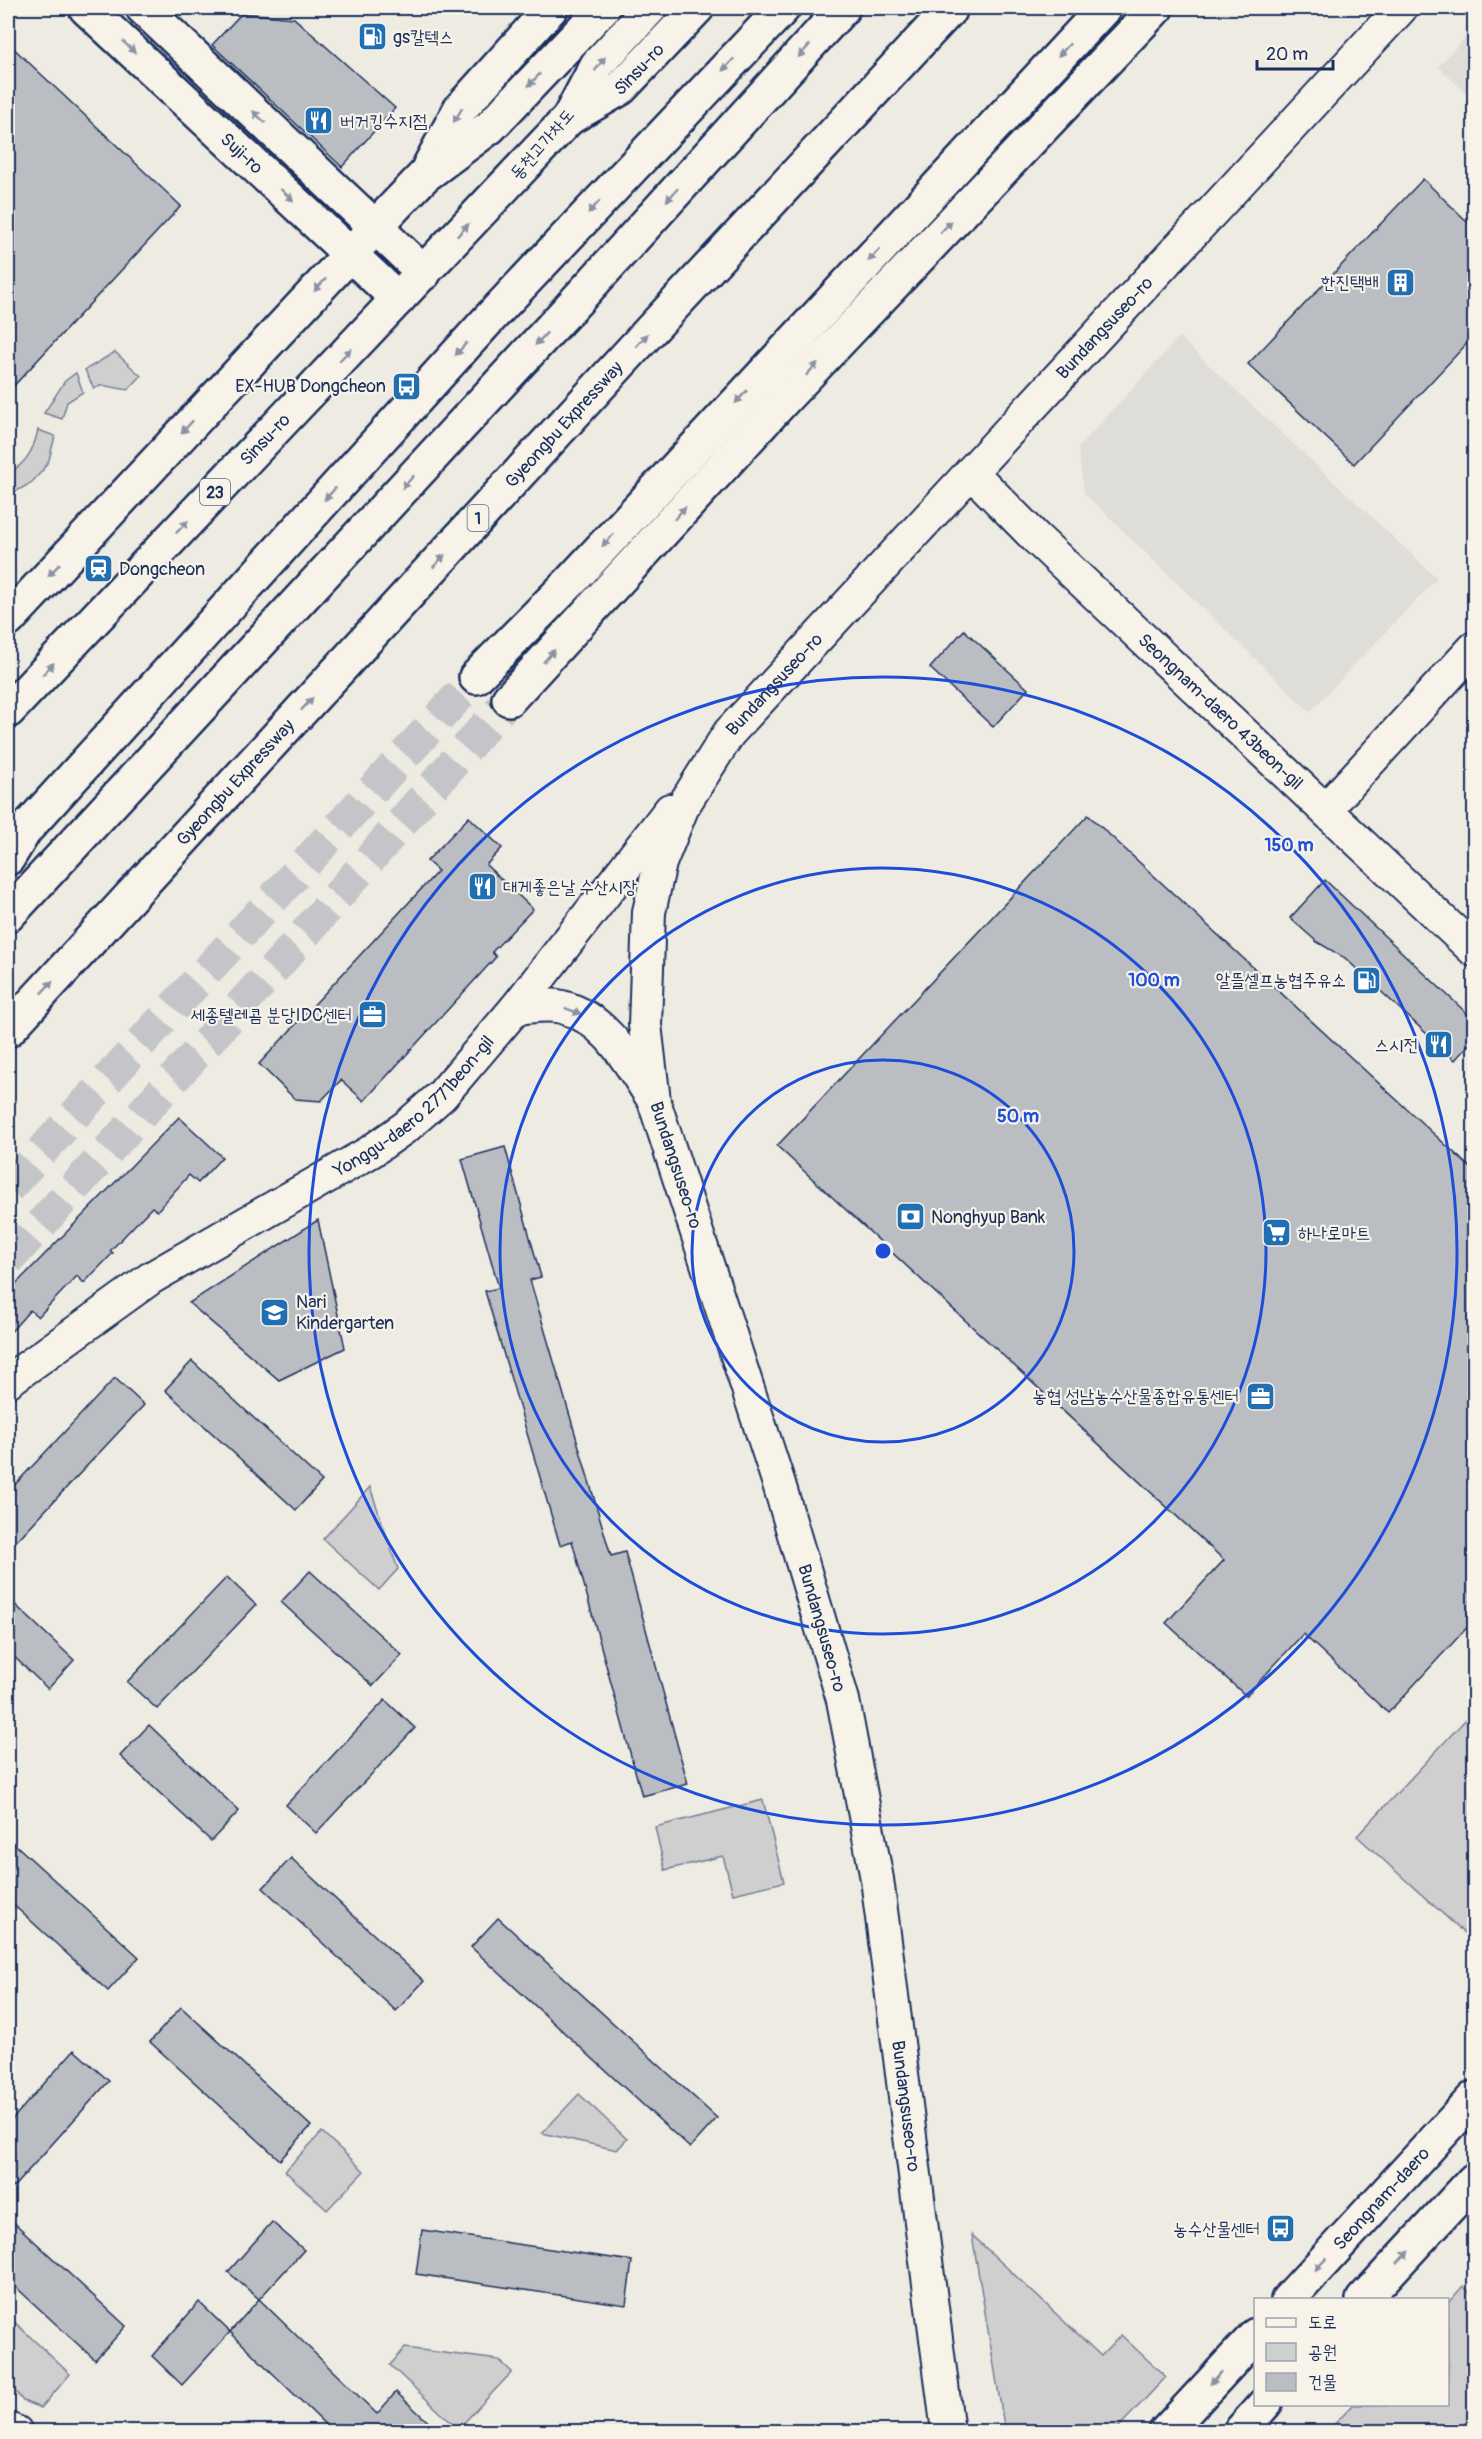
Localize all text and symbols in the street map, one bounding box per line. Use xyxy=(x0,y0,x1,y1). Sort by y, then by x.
fuel station icon: gs칼텍스 xyxy=(356,21,388,53)
place label: gs칼텍스 xyxy=(393,26,454,49)
scale bar xyxy=(1257,33,1334,71)
street label: Sinsu-ro xyxy=(610,38,670,101)
one-way arrow xyxy=(122,40,136,54)
one-way arrow xyxy=(798,43,811,58)
one-way arrow xyxy=(1057,43,1071,58)
text: 20 m xyxy=(1266,43,1308,66)
one-way arrow xyxy=(593,57,605,72)
one-way arrow xyxy=(722,58,736,72)
one-way arrow xyxy=(527,73,541,87)
street label: 동천고가차도 xyxy=(505,104,580,185)
restaurant icon: 버거킹수지점 xyxy=(303,105,335,137)
one-way arrow xyxy=(452,107,463,123)
place label: 버거킹수지점 xyxy=(340,110,427,133)
one-way arrow xyxy=(252,111,266,125)
street label: Suji-ro xyxy=(215,128,268,179)
one-way arrow xyxy=(666,187,679,202)
one-way arrow xyxy=(279,188,294,201)
one-way arrow xyxy=(588,200,602,214)
one-way arrow xyxy=(939,219,953,234)
one-way arrow xyxy=(456,223,469,238)
one-way arrow xyxy=(867,247,881,262)
building icon: 한진택배 xyxy=(1384,266,1416,298)
place label: 한진택배 xyxy=(1321,271,1379,294)
street label: Bundangsuseo-ro xyxy=(1052,272,1159,384)
one-way arrow xyxy=(313,277,327,292)
one-way arrow xyxy=(535,331,548,346)
one-way arrow xyxy=(635,332,649,347)
one-way arrow xyxy=(454,342,468,357)
one-way arrow xyxy=(338,348,352,363)
street label: Gyeongbu Expressway xyxy=(500,356,628,493)
one-way arrow xyxy=(805,362,818,377)
bus stop icon: EX-HUB Dongcheon xyxy=(391,370,423,402)
place label: EX-HUB Dongcheon xyxy=(235,375,386,398)
one-way arrow xyxy=(734,390,748,405)
street label: Sinsu-ro xyxy=(235,408,296,471)
one-way arrow xyxy=(180,420,194,435)
one-way arrow xyxy=(402,474,415,489)
road number: 23 xyxy=(200,479,230,505)
one-way arrow xyxy=(324,486,337,501)
road number: 1 xyxy=(468,505,488,531)
one-way arrow xyxy=(673,505,687,520)
one-way arrow xyxy=(175,520,189,535)
one-way arrow xyxy=(602,533,616,547)
station icon: Dongcheon xyxy=(82,553,114,585)
one-way arrow xyxy=(432,553,446,568)
place label: Dongcheon xyxy=(119,558,205,581)
one-way arrow xyxy=(47,562,61,577)
street label: Bundangsuseo-ro xyxy=(721,628,828,741)
street label: Seongnam-daero 43beon-gil xyxy=(1133,629,1308,795)
one-way arrow xyxy=(541,650,555,664)
one-way arrow xyxy=(41,661,55,676)
one-way arrow xyxy=(300,697,314,712)
street label: Gyeongbu Expressway xyxy=(172,714,300,851)
text: 150 m xyxy=(1265,834,1314,857)
restaurant icon: 대게좋은날 수산시장 xyxy=(466,871,498,903)
place label: 대게좋은날 수산시장 xyxy=(503,876,637,899)
fuel station icon: 알뜰셀프농협주유소 xyxy=(1351,964,1383,996)
text: 100 m xyxy=(1128,969,1180,992)
place label: 알뜰셀프농협주유소 xyxy=(1216,969,1346,992)
one-way arrow xyxy=(40,980,53,995)
office icon: 세종텔레콤 분당IDC센터 xyxy=(357,999,389,1031)
place label: 세종텔레콤 분당IDC센터 xyxy=(190,1004,352,1027)
one-way arrow xyxy=(565,1006,583,1016)
restaurant icon: 스시전 xyxy=(1423,1029,1455,1061)
street label: Yonggu-daero 2771beon-gil xyxy=(329,1031,499,1183)
place label: 스시전 xyxy=(1375,1034,1418,1057)
street label: Bundangsuseo-ro xyxy=(644,1099,707,1232)
text: 50 m xyxy=(997,1105,1039,1128)
bank icon: Nonghyup Bank xyxy=(894,1201,926,1233)
place label: Nonghyup Bank xyxy=(931,1206,1046,1229)
supermarket icon: 하나로마트 xyxy=(1261,1217,1293,1249)
place label: 하나로마트 xyxy=(1298,1222,1370,1245)
centre of rings xyxy=(873,1241,893,1261)
place label: Nari Kindergarten xyxy=(296,1291,394,1335)
school or university icon: Nari Kindergarten xyxy=(259,1296,291,1328)
office icon: 농협 성남농수산물종합유통센터 xyxy=(1244,1380,1276,1412)
place label: 농협 성남농수산물종합유통센터 xyxy=(1032,1385,1239,1408)
street label: Bundangsuseo-ro xyxy=(792,1561,851,1695)
street label: Bundangsuseo-ro xyxy=(886,2039,925,2173)
street label: Seongnam-daero xyxy=(1329,2142,1435,2255)
bus stop icon: 농수산물센터 xyxy=(1265,2213,1297,2245)
place label: 농수산물센터 xyxy=(1173,2218,1260,2241)
one-way arrow xyxy=(1396,2249,1410,2264)
one-way arrow xyxy=(1314,2257,1328,2271)
legend xyxy=(1254,2298,1449,2406)
text: 도로 xyxy=(1308,2311,1337,2334)
text: 공원 xyxy=(1308,2341,1337,2364)
one-way arrow xyxy=(1209,2370,1223,2385)
text: 건물 xyxy=(1308,2371,1337,2394)

